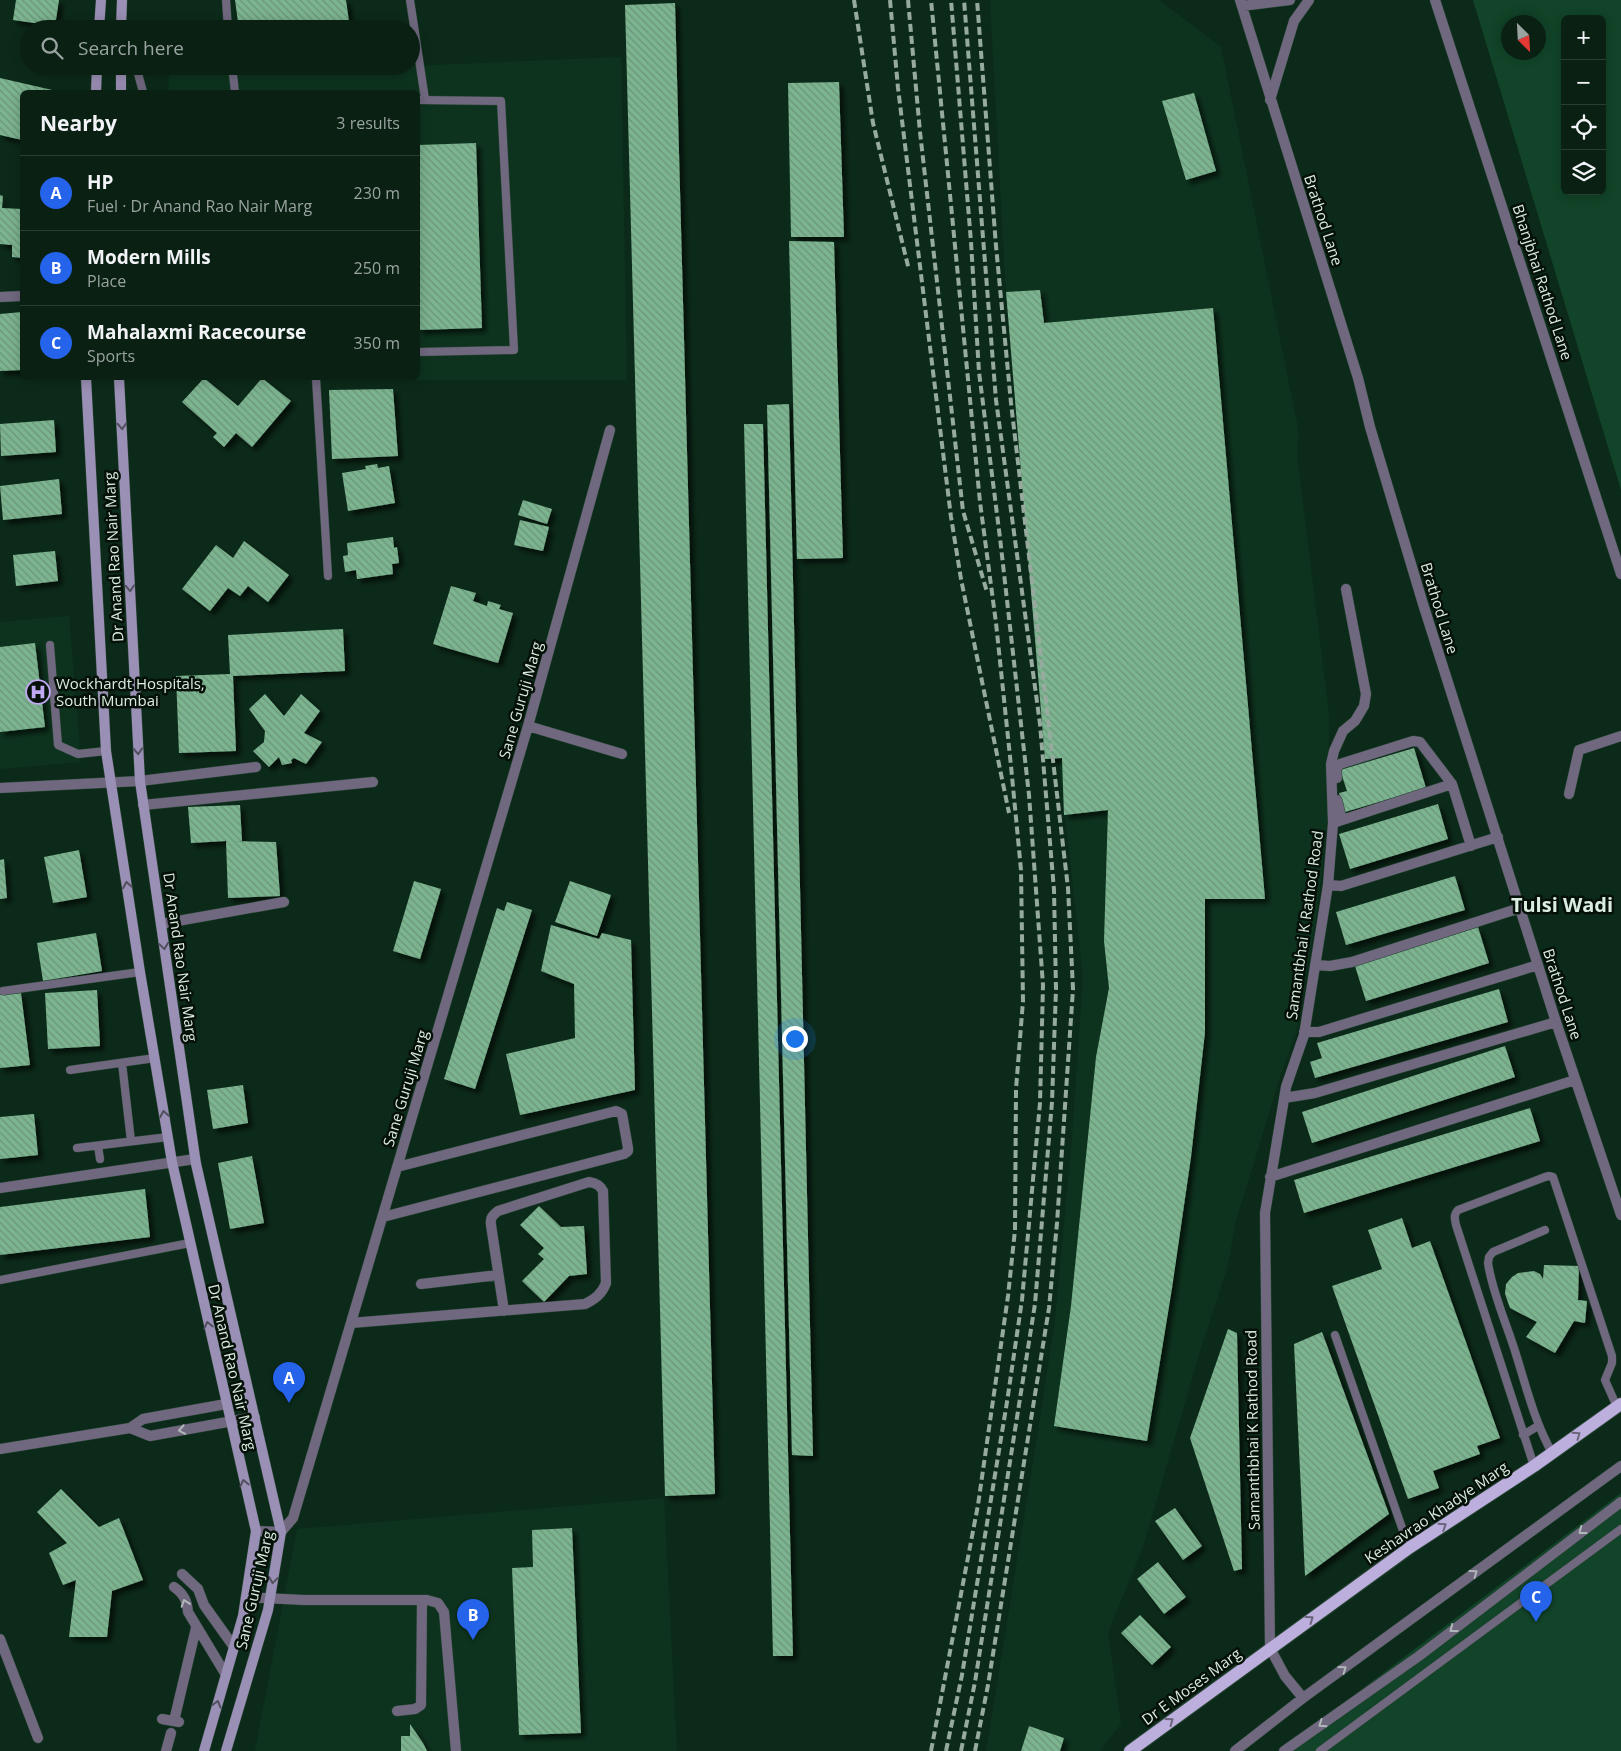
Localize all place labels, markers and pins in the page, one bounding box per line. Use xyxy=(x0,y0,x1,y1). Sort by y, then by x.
place label: Wockhardt Hospitals, South Mumbai xyxy=(56,673,205,710)
hospital icon: Wockhardt Hospitals, South Mumbai xyxy=(25,679,51,705)
pin: A xyxy=(273,1362,305,1403)
pin: C xyxy=(1520,1581,1552,1622)
pin: B xyxy=(457,1599,489,1640)

